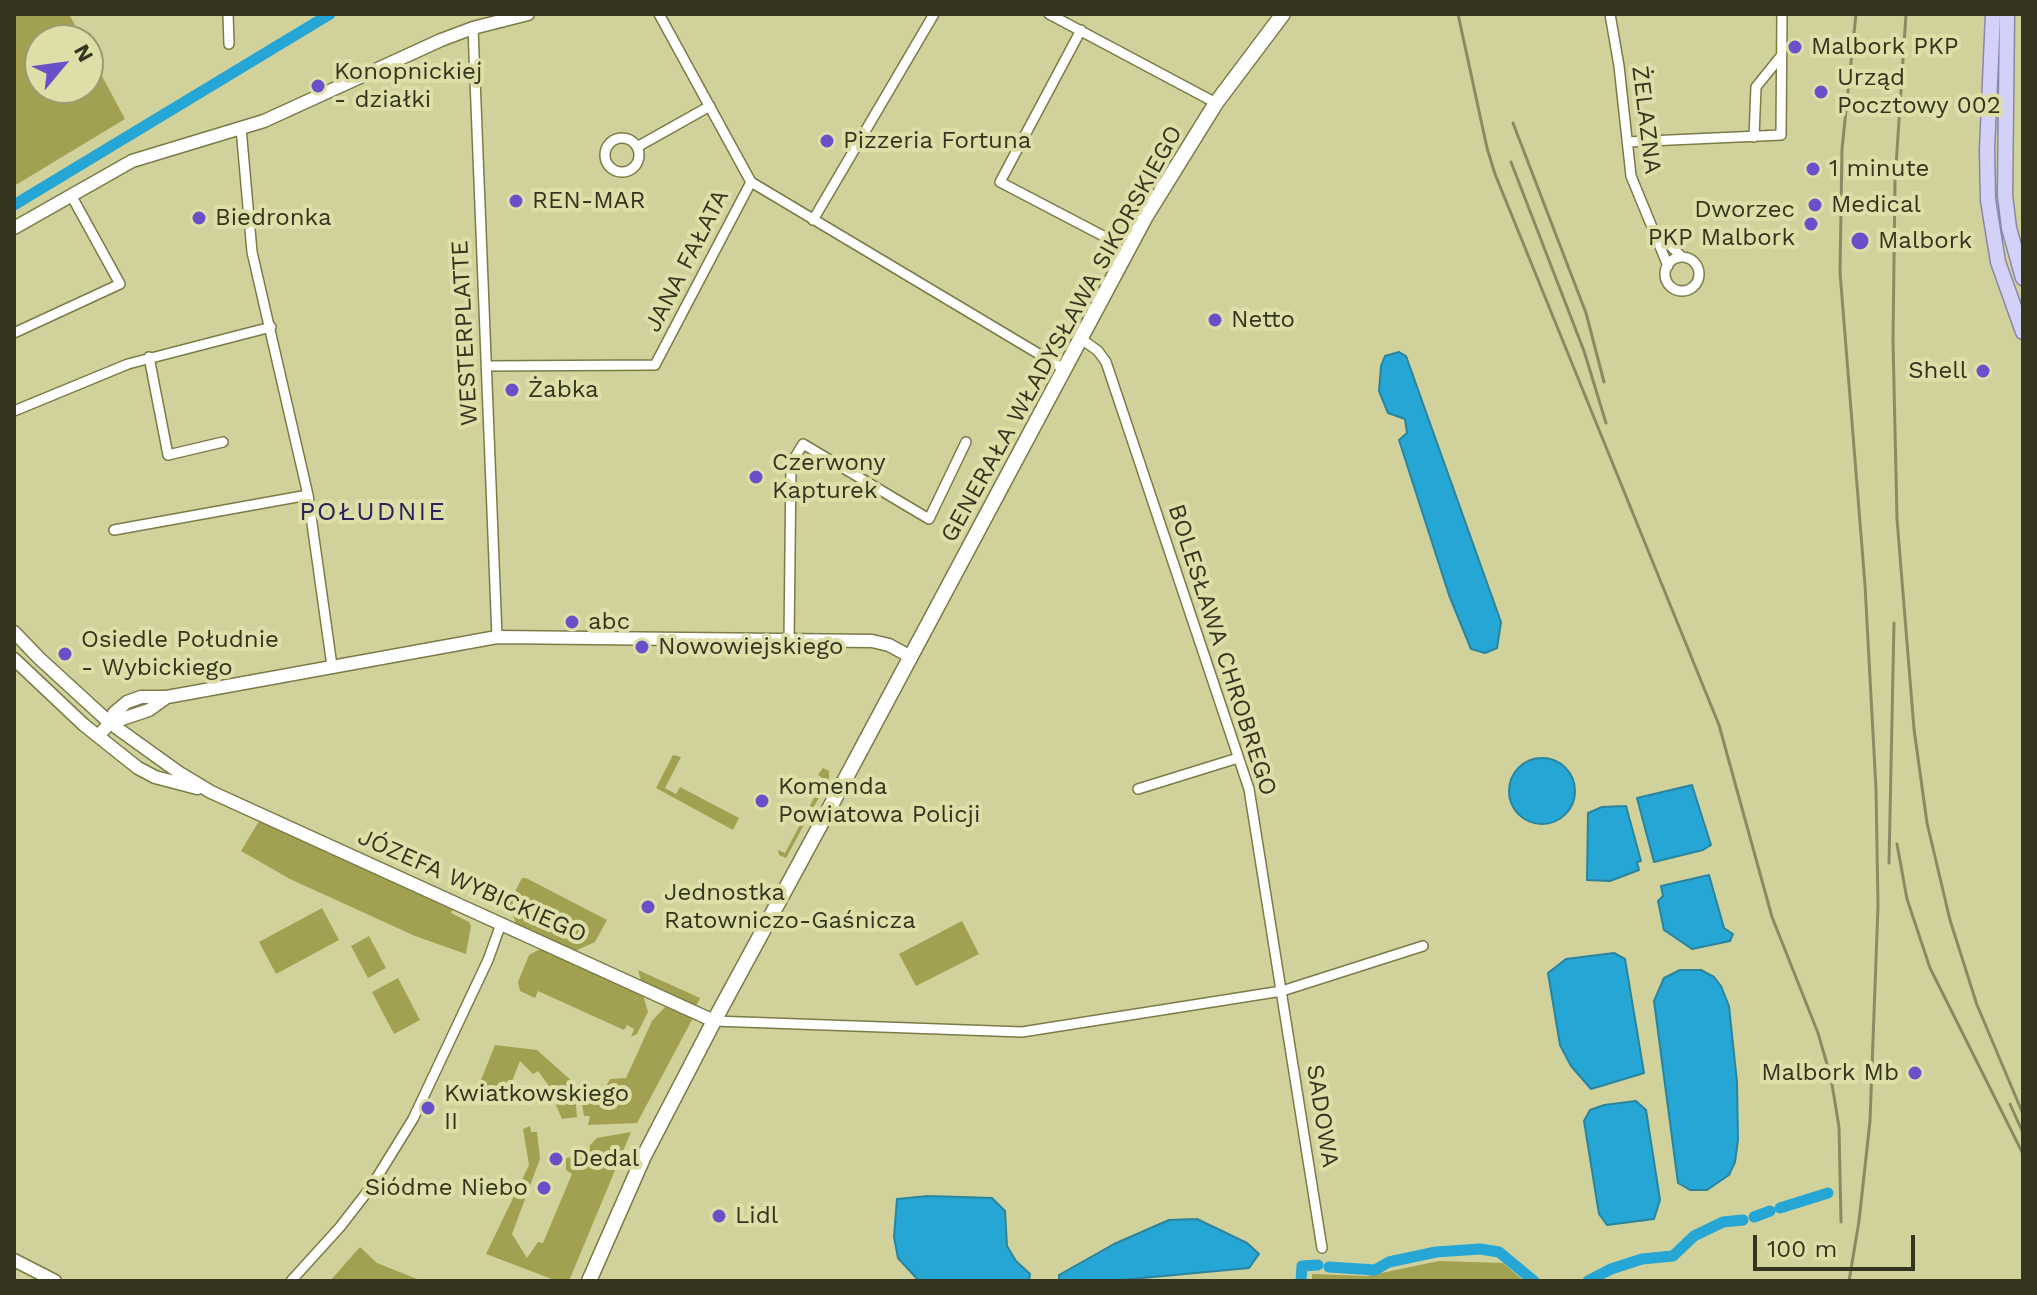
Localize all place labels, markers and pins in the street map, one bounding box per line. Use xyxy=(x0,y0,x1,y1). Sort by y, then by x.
place label: Malbork PKP xyxy=(1811,33,1958,61)
marker: Malbork PKP xyxy=(1786,38,1804,56)
place label: Konopnickiej - działki xyxy=(334,58,482,114)
place label: Urząd Pocztowy 002 xyxy=(1837,64,2001,120)
marker: Konopnickiej - działki xyxy=(309,77,327,95)
marker: Urząd Pocztowy 002 xyxy=(1812,83,1830,101)
place label: Pizzeria Fortuna xyxy=(843,127,1031,155)
marker: Pizzeria Fortuna xyxy=(818,132,836,150)
place label: 1 minute xyxy=(1829,155,1929,183)
marker: 1 minute xyxy=(1804,160,1822,178)
place label: REN-MAR xyxy=(532,187,645,215)
place label: Medical xyxy=(1831,191,1921,219)
marker: REN-MAR xyxy=(507,192,525,210)
place label: Dworzec PKP Malbork xyxy=(1648,196,1795,252)
marker: Medical xyxy=(1806,196,1824,214)
place label: Biedronka xyxy=(215,204,332,232)
marker: Biedronka xyxy=(190,209,208,227)
marker: Dworzec PKP Malbork xyxy=(1802,215,1820,233)
place label: Malbork xyxy=(1878,227,1972,255)
marker: Malbork xyxy=(1849,230,1871,252)
place label: Netto xyxy=(1231,306,1295,334)
marker: Netto xyxy=(1206,311,1224,329)
place label: Shell xyxy=(1908,357,1967,385)
marker: Shell xyxy=(1974,362,1992,380)
place label: Żabka xyxy=(528,376,599,404)
marker: Żabka xyxy=(503,381,521,399)
place label: Czerwony Kapturek xyxy=(772,449,886,505)
marker: Czerwony Kapturek xyxy=(747,468,765,486)
place label: abc xyxy=(588,608,630,636)
marker: abc xyxy=(563,613,581,631)
place label: Osiedle Południe - Wybickiego xyxy=(81,626,279,682)
place label: Nowowiejskiego xyxy=(658,633,843,661)
marker: Nowowiejskiego xyxy=(633,638,651,656)
marker: Osiedle Południe - Wybickiego xyxy=(56,645,74,663)
place label: Komenda Powiatowa Policji xyxy=(778,773,980,829)
marker: Komenda Powiatowa Policji xyxy=(753,792,771,810)
place label: Jednostka Ratowniczo-Gaśnicza xyxy=(664,879,916,935)
marker: Jednostka Ratowniczo-Gaśnicza xyxy=(639,898,657,916)
place label: Malbork Mb xyxy=(1761,1059,1899,1087)
marker: Malbork Mb xyxy=(1906,1064,1924,1082)
place label: Kwiatkowskiego II xyxy=(444,1080,629,1136)
marker: Kwiatkowskiego II xyxy=(419,1099,437,1117)
place label: Dedal xyxy=(572,1145,639,1173)
marker: Dedal xyxy=(547,1150,565,1168)
place label: Siódme Niebo xyxy=(365,1174,528,1202)
marker: Siódme Niebo xyxy=(535,1179,553,1197)
place label: Lidl xyxy=(735,1202,778,1230)
marker: Lidl xyxy=(710,1207,728,1225)

